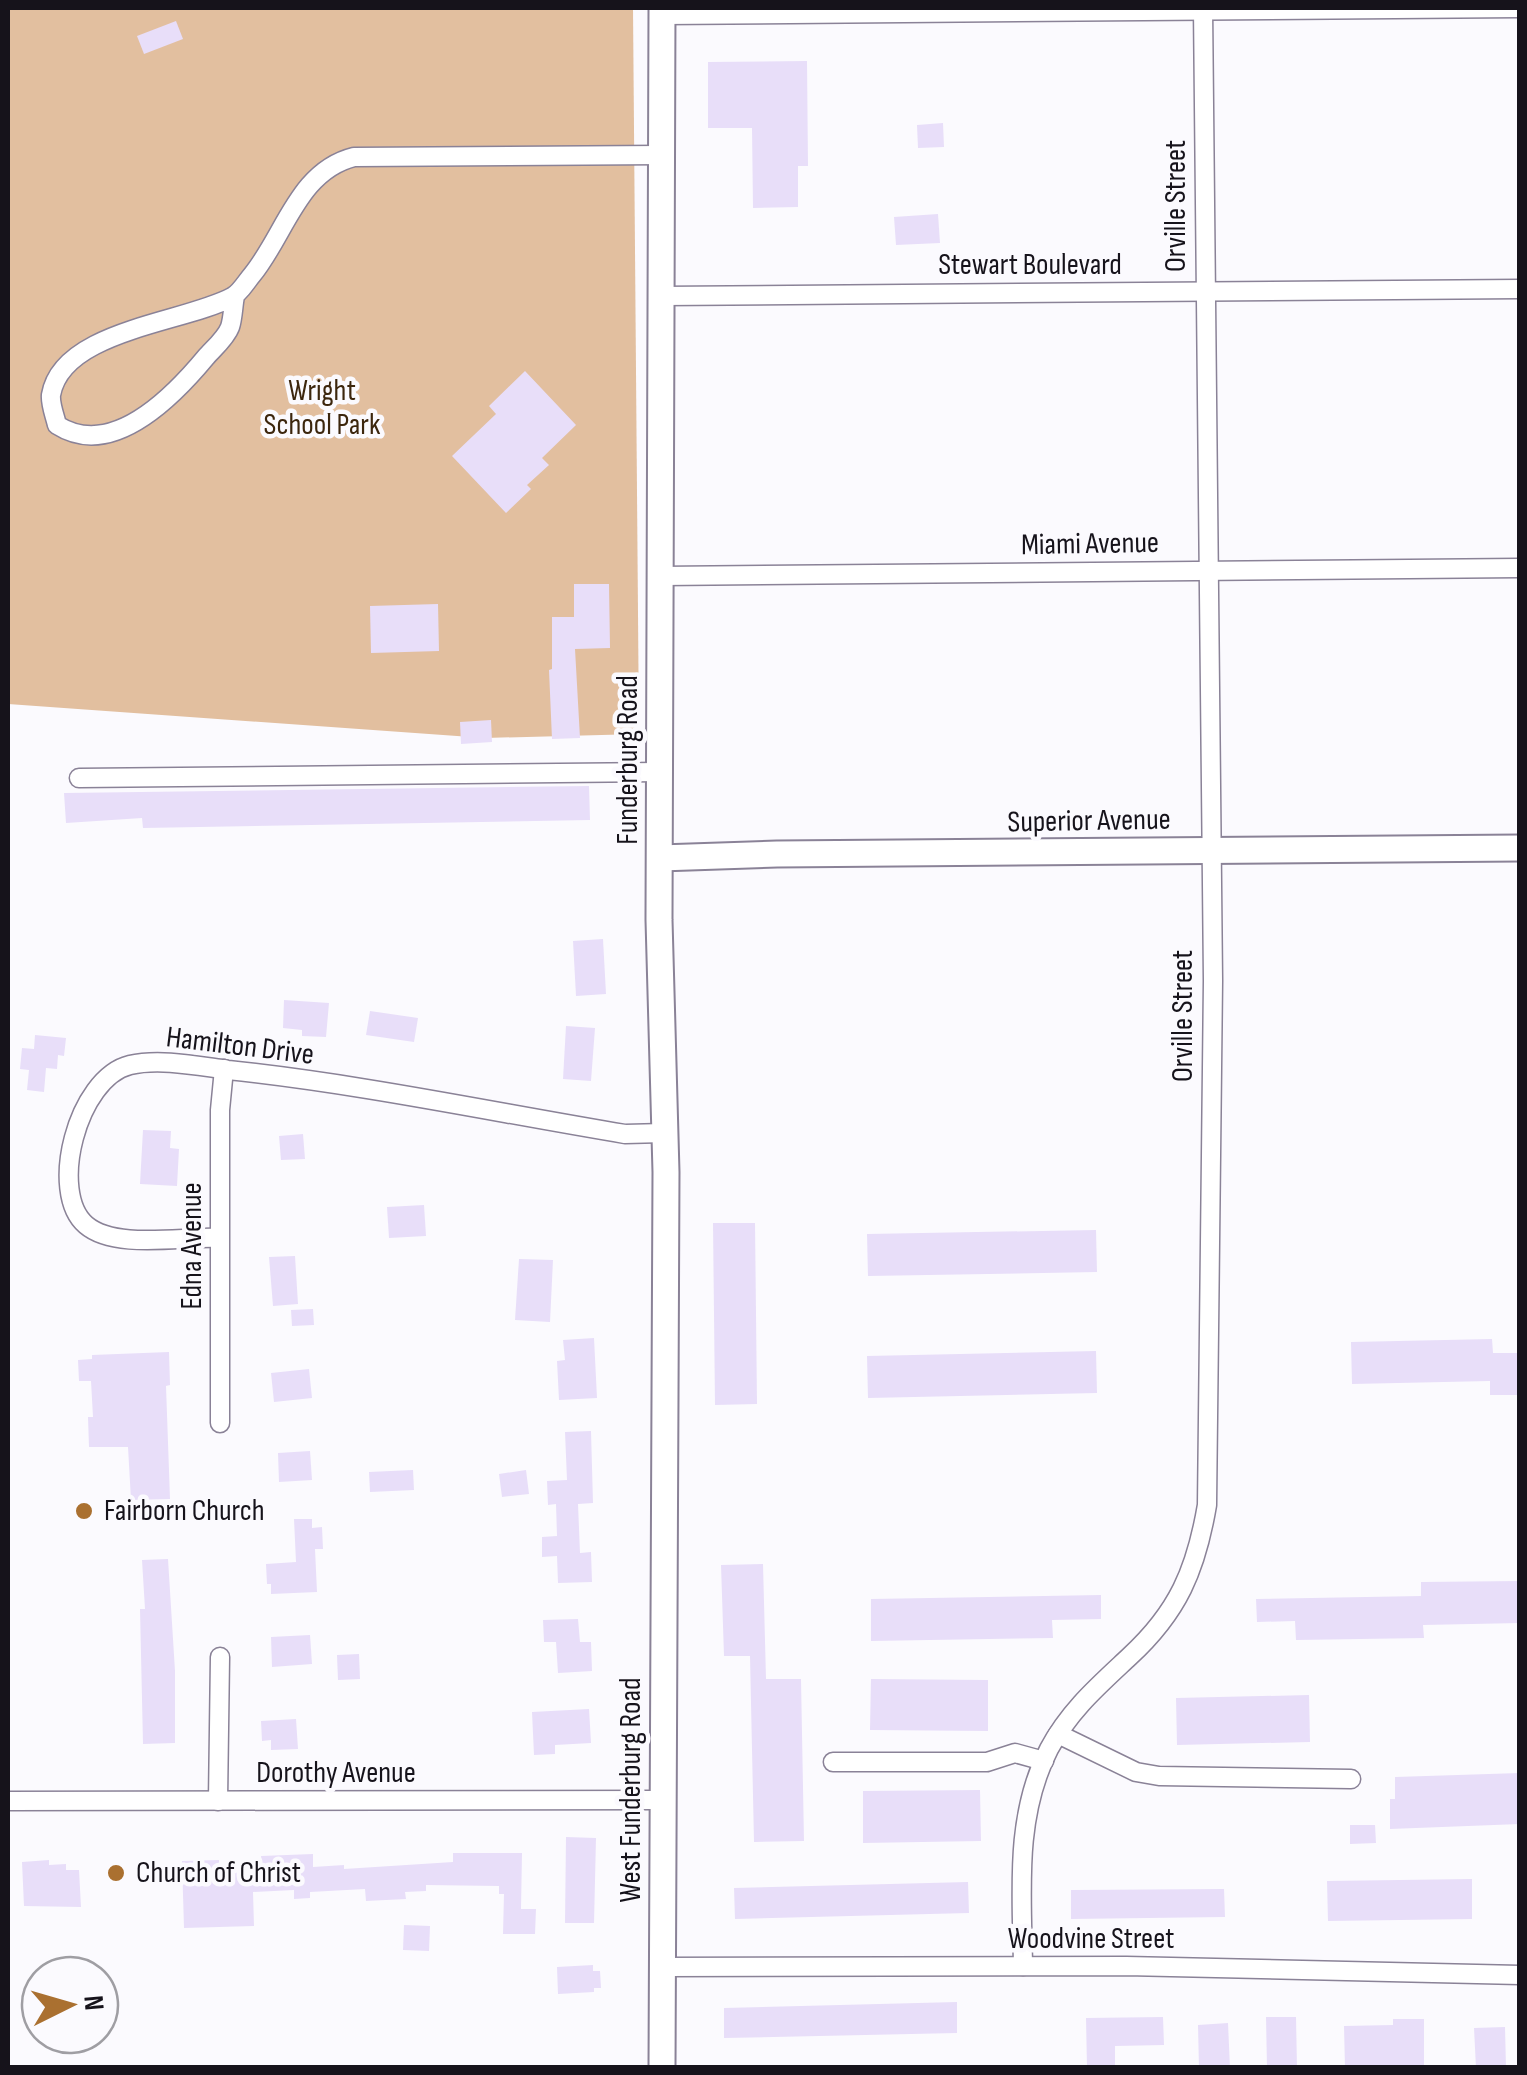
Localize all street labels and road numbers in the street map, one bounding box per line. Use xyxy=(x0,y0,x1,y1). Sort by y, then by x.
street label: Orville Street xyxy=(1158,140,1194,272)
street label: Stewart Boulevard xyxy=(938,247,1122,283)
street label: Miami Avenue xyxy=(1021,525,1159,563)
street label: Funderburg Road xyxy=(610,675,646,845)
street label: Superior Avenue xyxy=(1007,802,1171,840)
street label: Orville Street xyxy=(1165,950,1201,1082)
street label: Hamilton Drive xyxy=(164,1019,316,1073)
street label: Edna Avenue xyxy=(174,1182,210,1310)
street label: West Funderburg Road xyxy=(613,1677,649,1903)
street label: Dorothy Avenue xyxy=(256,1755,416,1791)
street label: Woodvine Street xyxy=(1008,1921,1174,1957)

